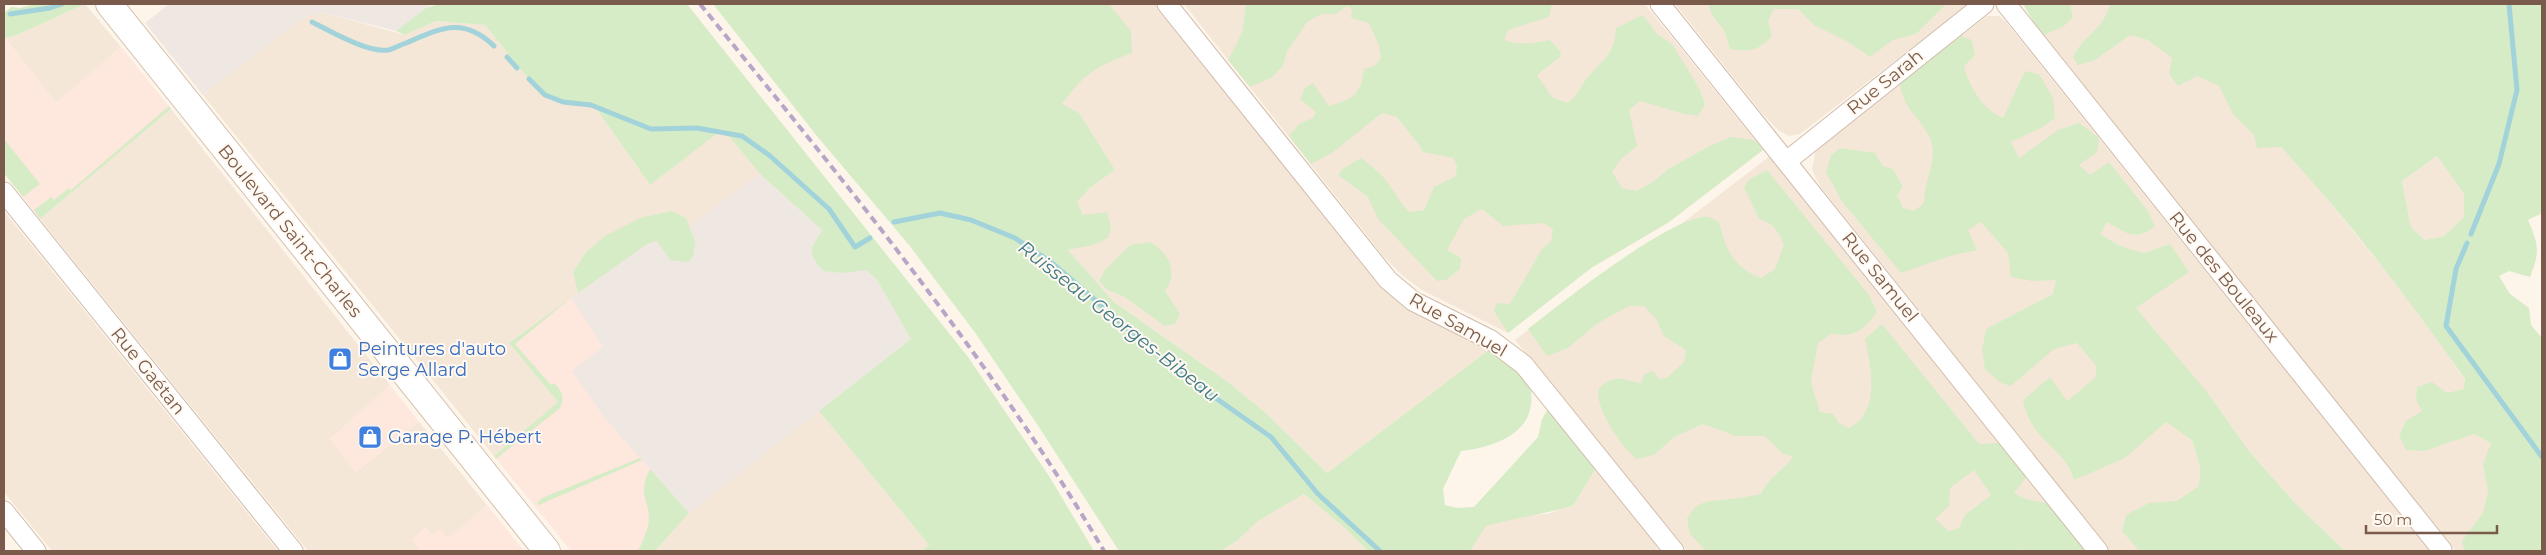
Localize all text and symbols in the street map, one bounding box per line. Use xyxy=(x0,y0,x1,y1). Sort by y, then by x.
street label: Rue Sarah xyxy=(1842,45,1928,119)
street label: Boulevard Saint-Charles xyxy=(213,140,367,322)
street label: Rue des Bouleaux xyxy=(2164,207,2284,347)
street label: Rue Samuel xyxy=(1837,228,1923,326)
water label: Ruisseau Georges-Bibeau xyxy=(1014,236,1224,407)
street label: Rue Samuel xyxy=(1405,288,1511,362)
street label: Rue Gaétan xyxy=(106,323,190,419)
place label: Peintures d'auto Serge Allard xyxy=(358,338,506,381)
shop icon: Peintures d'auto Serge Allard xyxy=(327,346,353,372)
shop icon: Garage P. Hébert xyxy=(357,424,383,450)
place label: Garage P. Hébert xyxy=(388,426,542,448)
scale bar xyxy=(2366,502,2497,534)
text: 50 m xyxy=(2374,510,2412,529)

